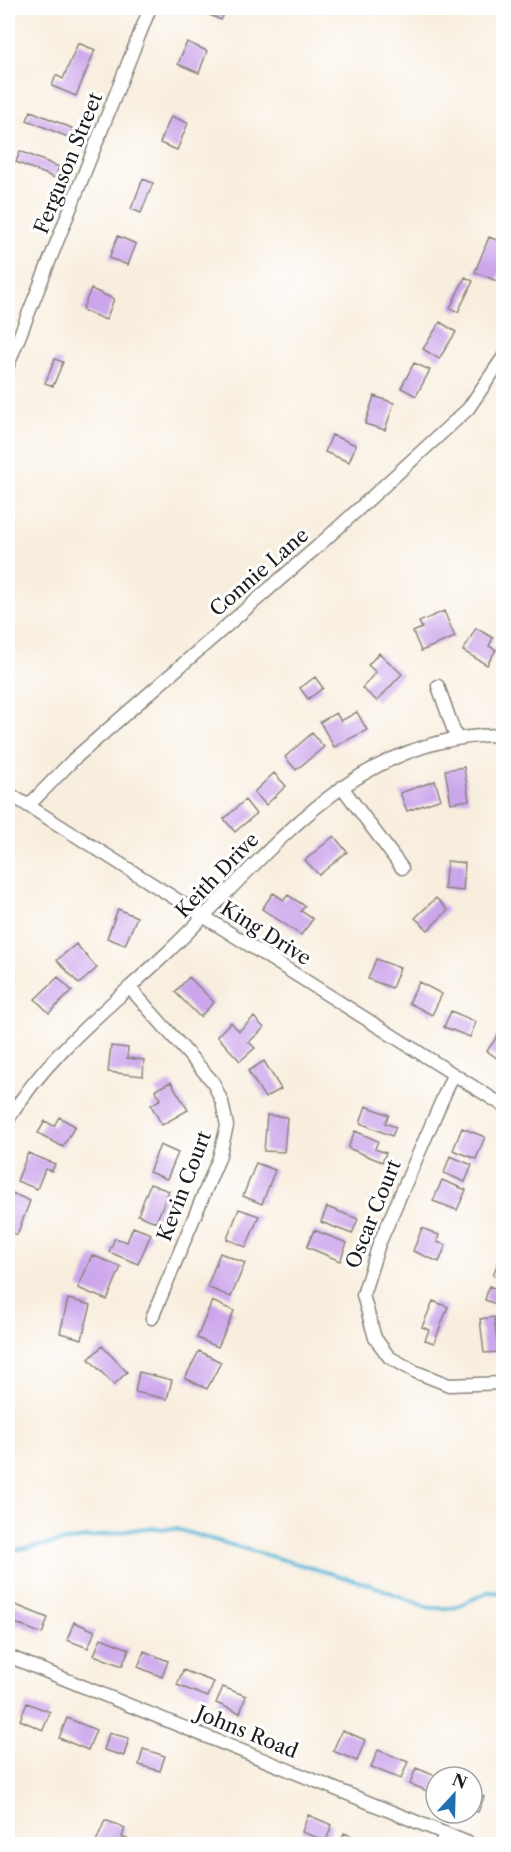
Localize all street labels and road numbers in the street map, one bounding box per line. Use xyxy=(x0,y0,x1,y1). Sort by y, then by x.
street label: Ferguson Street xyxy=(29,89,107,237)
street label: Connie Lane xyxy=(205,523,313,621)
street label: Keith Drive xyxy=(170,827,264,923)
street label: King Drive xyxy=(216,896,316,970)
street label: Kevin Court xyxy=(152,1127,216,1245)
street label: Oscar Court xyxy=(340,1156,406,1272)
street label: Johns Road xyxy=(190,1700,301,1763)

